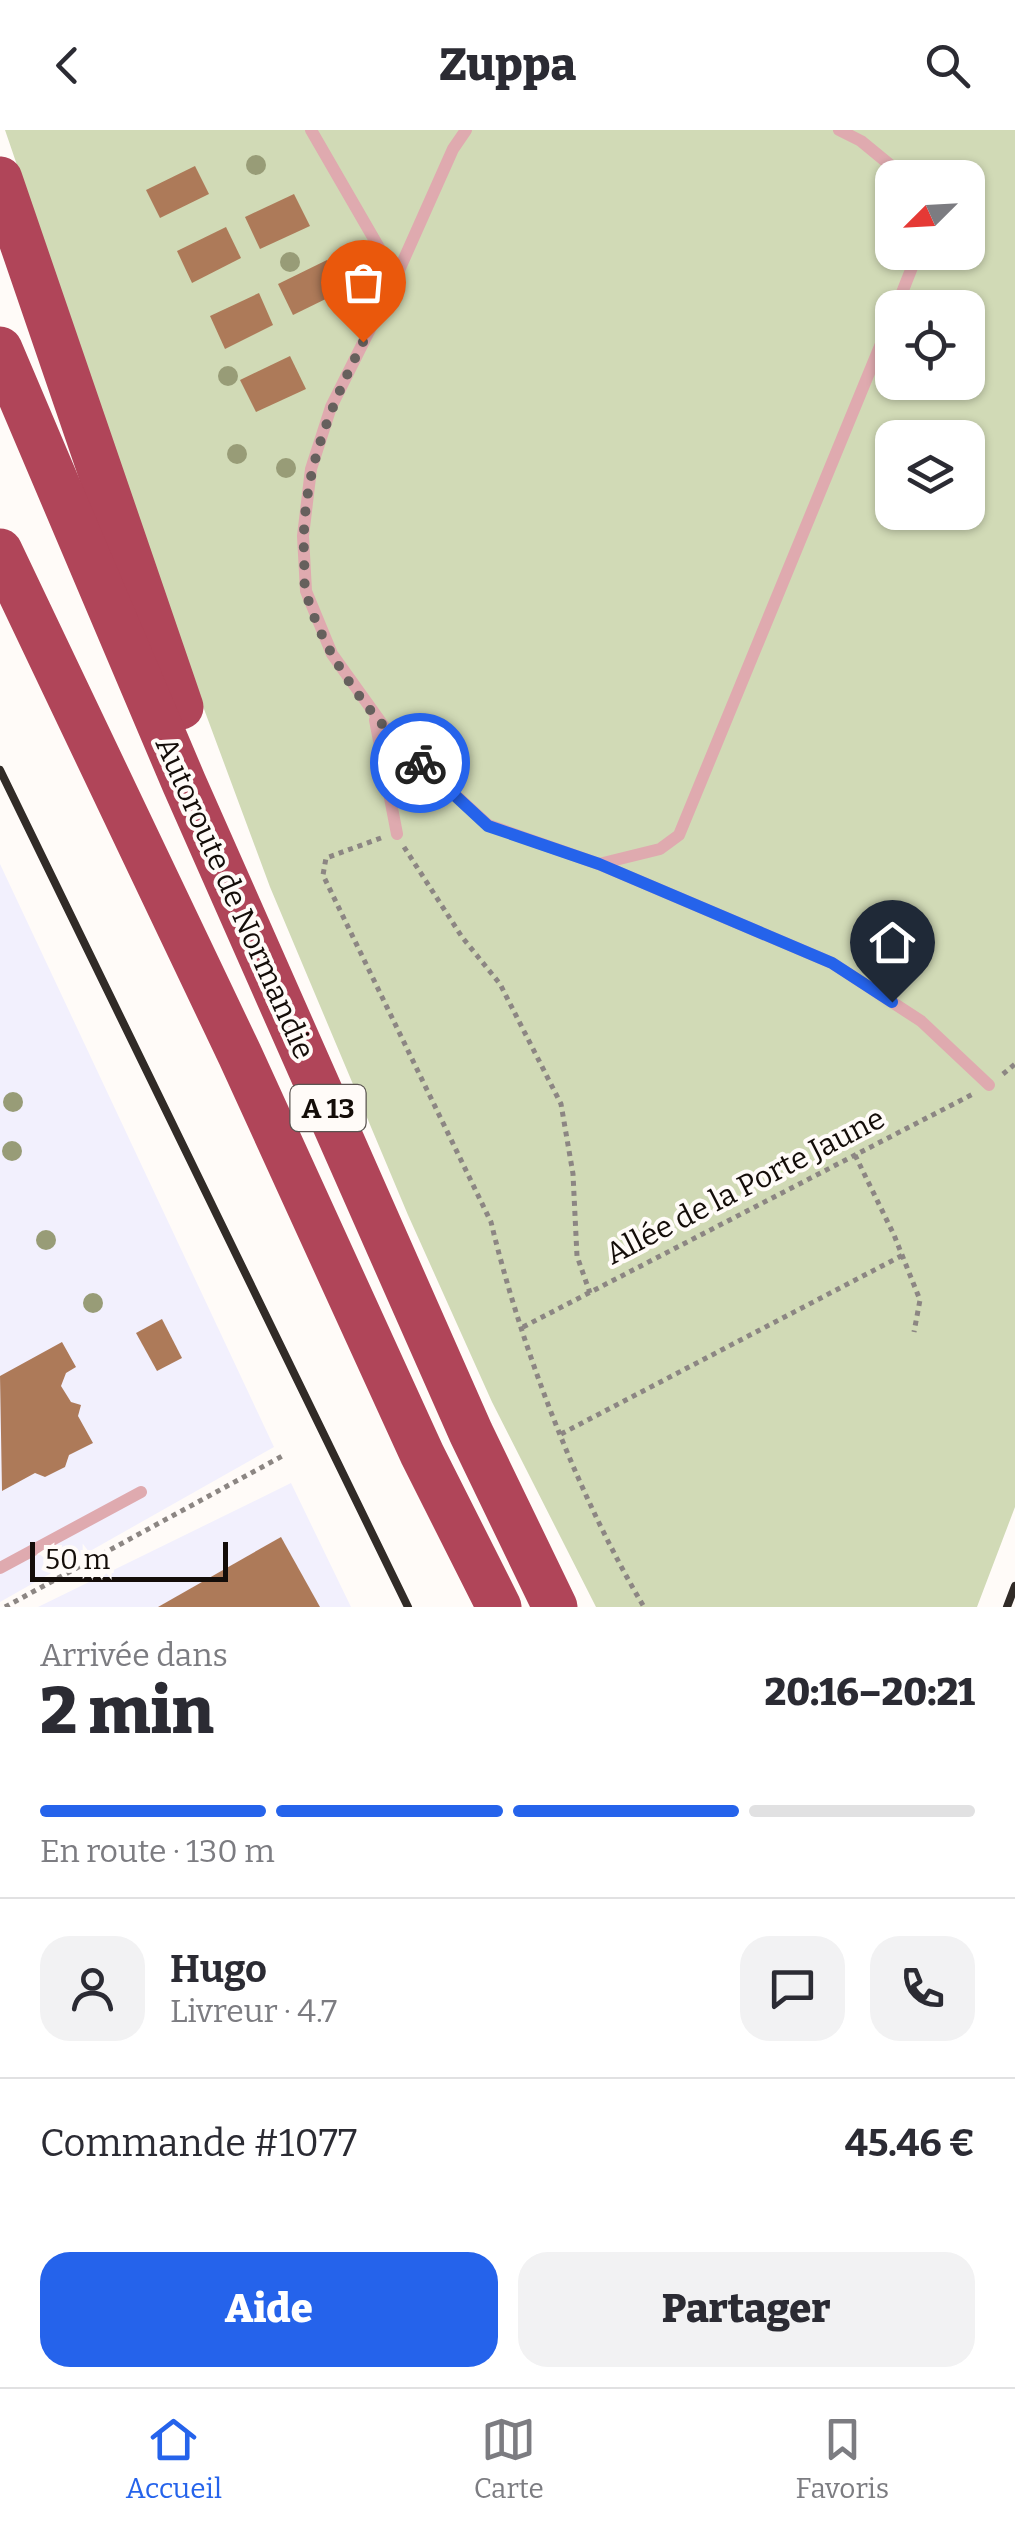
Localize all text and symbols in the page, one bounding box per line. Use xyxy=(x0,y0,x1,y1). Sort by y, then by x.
icon: back xyxy=(40,38,95,93)
text: Zuppa xyxy=(439,38,576,92)
icon: search xyxy=(920,38,975,93)
north arrow xyxy=(875,160,985,270)
map controls xyxy=(875,160,985,530)
pin xyxy=(321,240,406,343)
icon: bag xyxy=(336,255,391,310)
button: locate xyxy=(875,290,985,400)
button: layers xyxy=(875,420,985,530)
courier xyxy=(370,713,470,813)
street label: Autoroute de Normandie xyxy=(148,731,322,1065)
icon: bike xyxy=(393,736,448,791)
pin xyxy=(850,900,935,1003)
icon: home xyxy=(865,915,920,970)
road number: A 13 xyxy=(290,1085,366,1131)
street label: Allée de la Porte Jaune xyxy=(599,1100,891,1272)
scale bar xyxy=(30,1537,228,1582)
text: 50 m xyxy=(45,1543,110,1576)
text: Arrivée dans xyxy=(40,1636,228,1674)
text: 20:16–20:21 xyxy=(764,1669,975,1715)
text: 2 min xyxy=(40,1672,214,1750)
text: En route · 130 m xyxy=(40,1832,275,1870)
button: person xyxy=(40,1936,145,2041)
button: chat xyxy=(740,1936,845,2041)
button: phone xyxy=(870,1936,975,2041)
text: Hugo xyxy=(170,1946,267,1992)
text: Livreur · 4.7 xyxy=(170,1992,337,2030)
text: Commande #1077 xyxy=(40,2120,357,2166)
text: 45.46 € xyxy=(845,2120,975,2166)
button: Aide xyxy=(40,2252,498,2367)
button: Partager xyxy=(518,2252,975,2367)
tab: Accueil xyxy=(126,2412,222,2505)
tab: Carte xyxy=(474,2412,544,2505)
tab: Favoris xyxy=(796,2412,889,2505)

